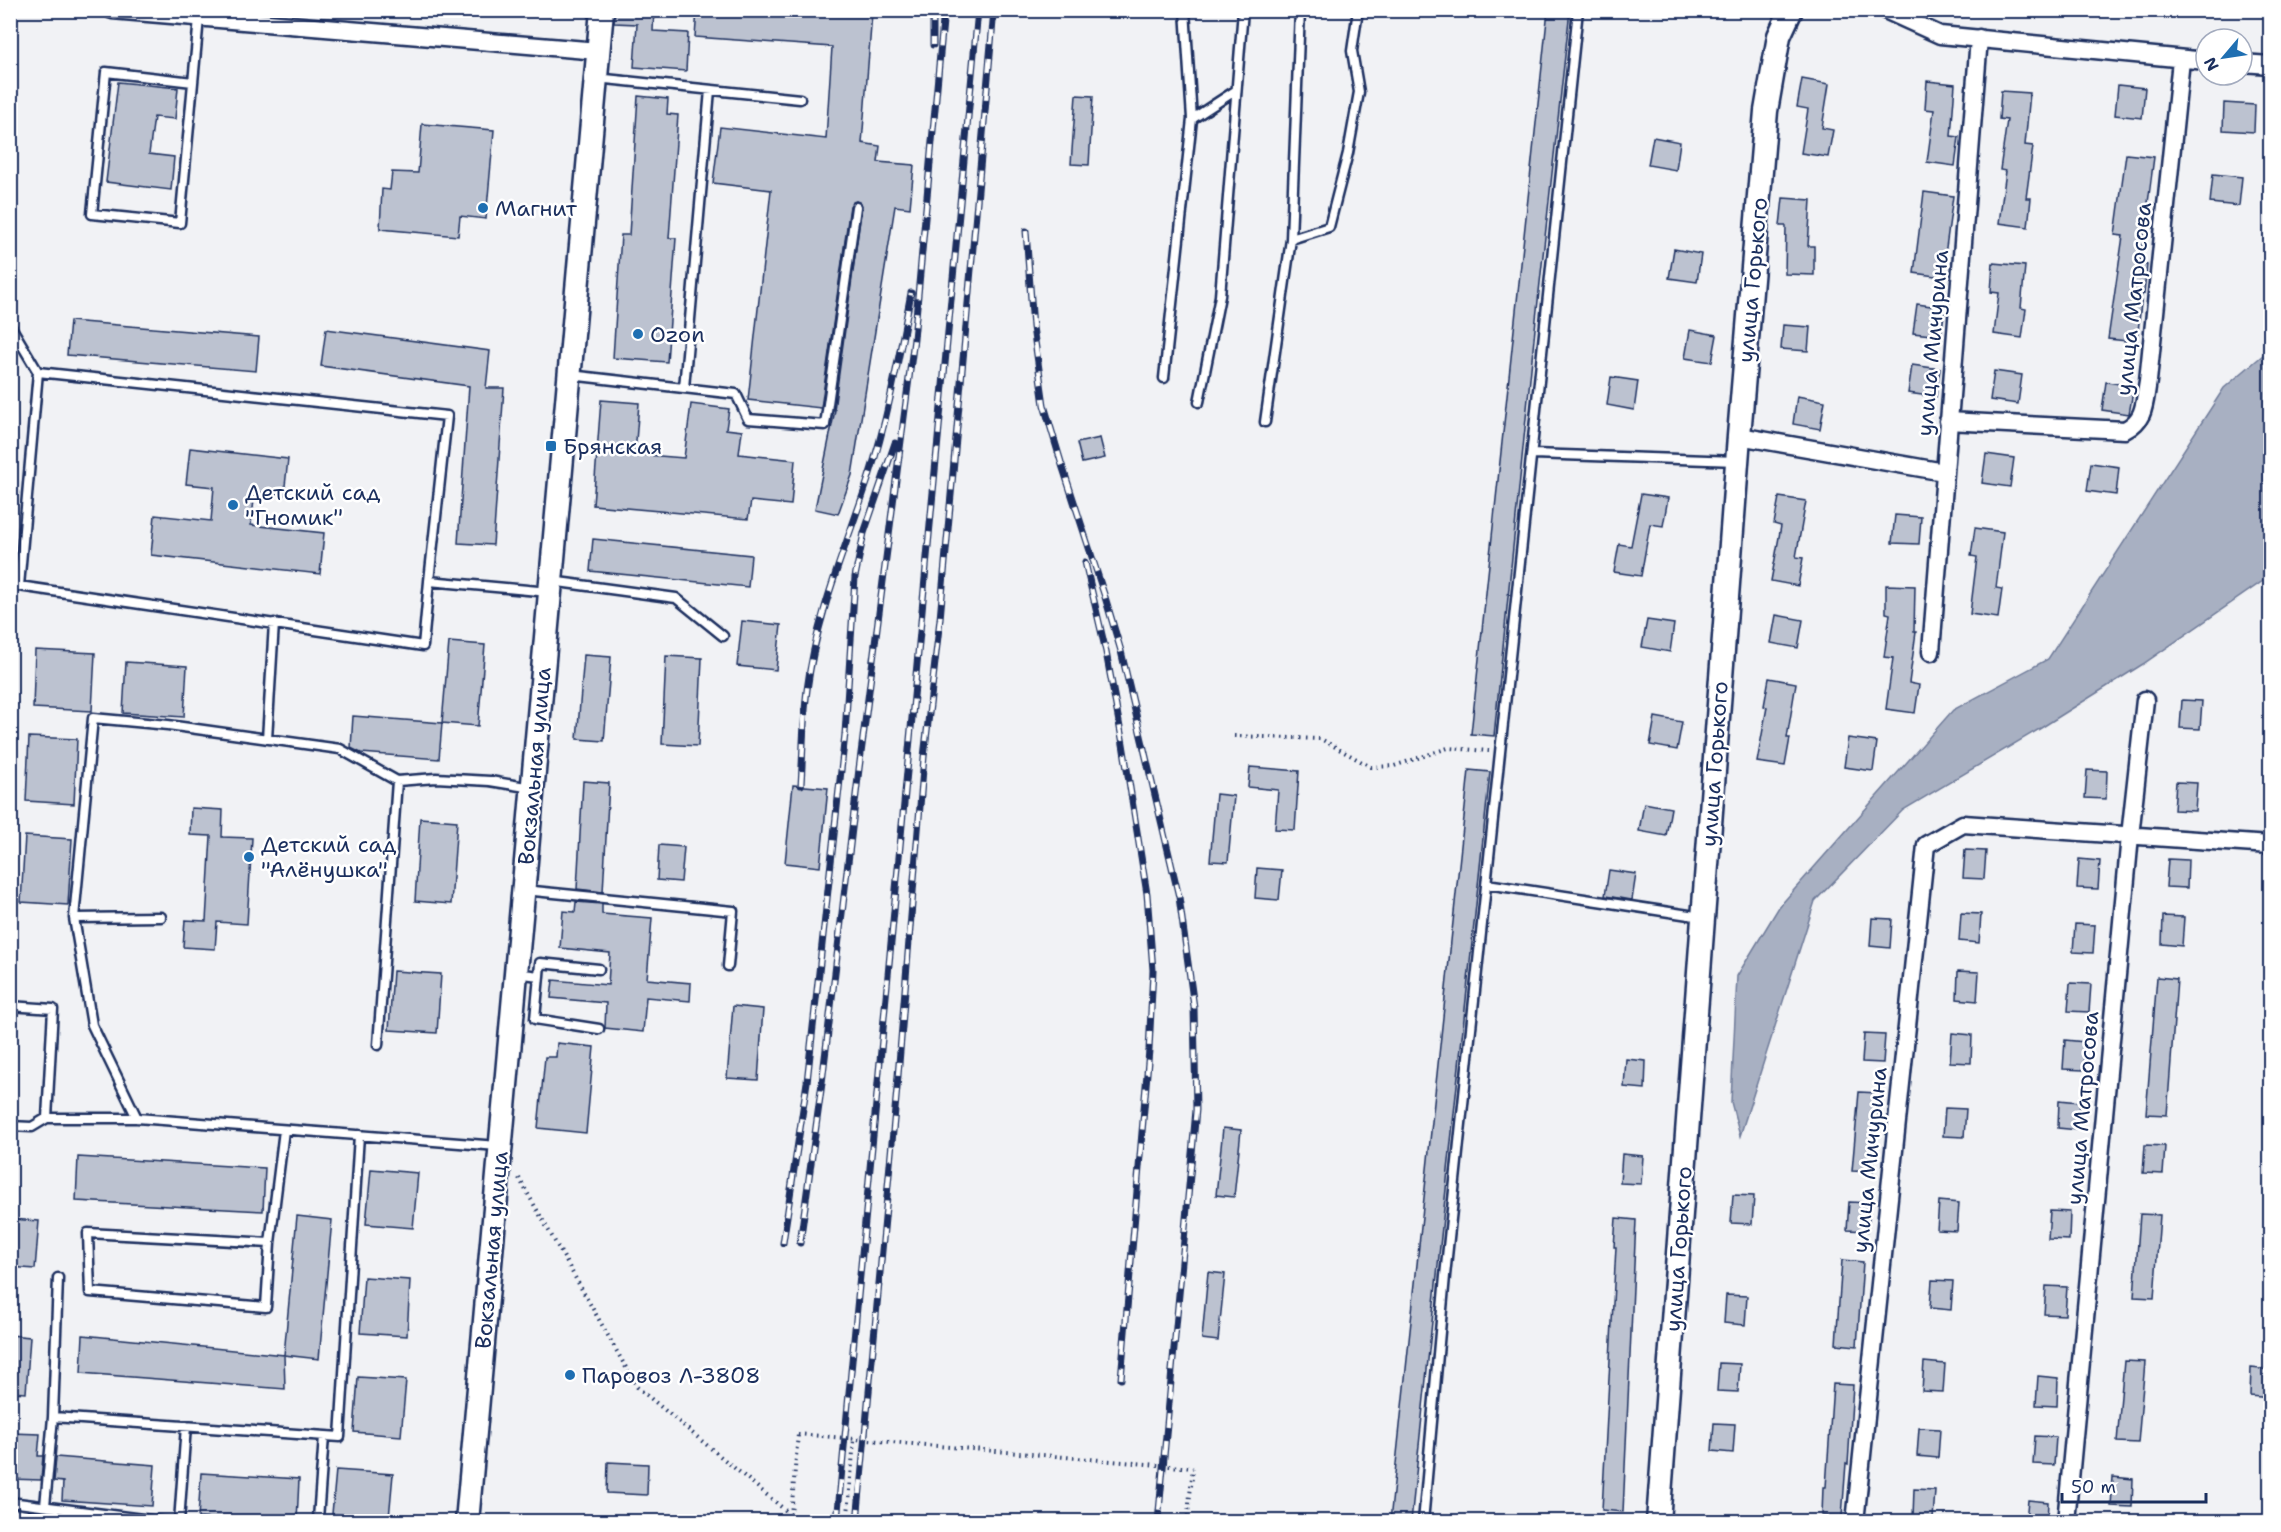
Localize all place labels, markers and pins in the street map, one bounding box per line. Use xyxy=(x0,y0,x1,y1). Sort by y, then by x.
place label: Магнит xyxy=(495,194,578,223)
marker: Магнит xyxy=(476,201,490,215)
place label: Ozon xyxy=(650,320,705,349)
marker: Ozon xyxy=(631,327,645,341)
place label: Брянская xyxy=(563,432,662,461)
marker: Брянская xyxy=(544,439,558,453)
place label: Детский сад "Гномик" xyxy=(245,478,381,532)
marker: Детский сад "Гномик" xyxy=(226,498,240,512)
place label: Детский сад "Алёнушка" xyxy=(261,830,397,884)
marker: Детский сад "Алёнушка" xyxy=(242,850,256,864)
place label: Паровоз Л-3808 xyxy=(582,1361,761,1390)
marker: Паровоз Л-3808 xyxy=(563,1368,577,1382)

